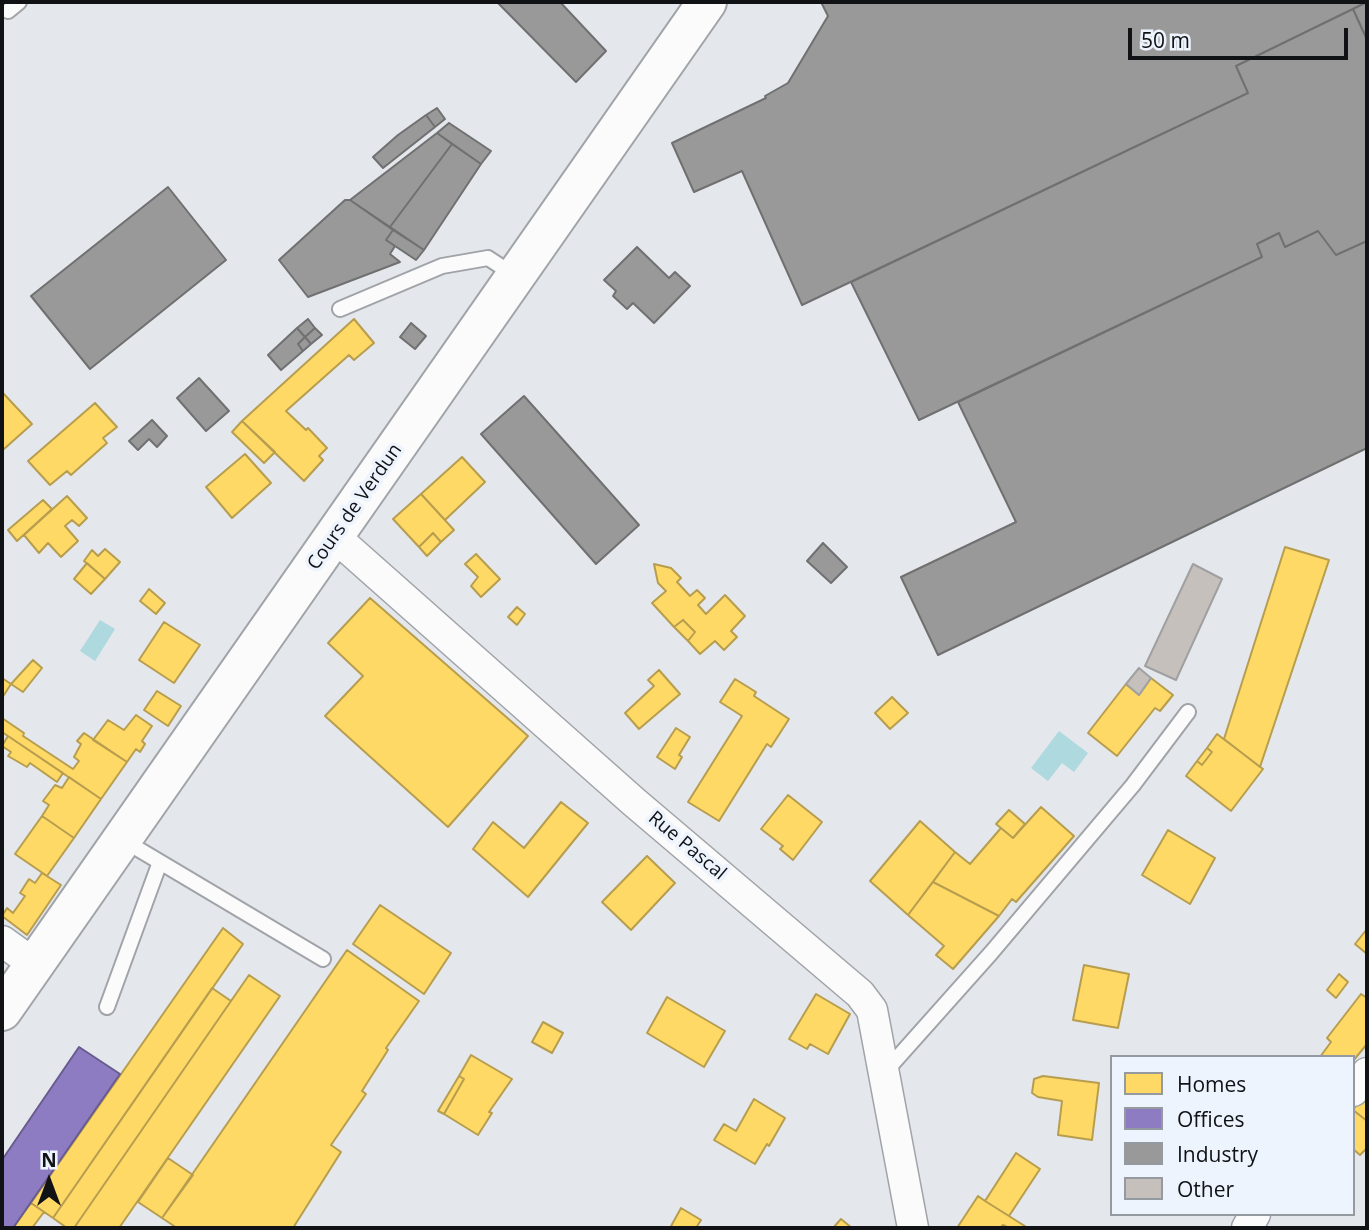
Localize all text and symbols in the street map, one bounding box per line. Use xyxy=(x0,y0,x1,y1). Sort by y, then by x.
scale bar xyxy=(1131,14,1352,58)
text: 50 m xyxy=(1141,26,1190,54)
street label: Cours de Verdun xyxy=(303,440,407,574)
street label: Rue Pascal xyxy=(643,807,731,885)
legend xyxy=(1110,1055,1355,1216)
text: Homes xyxy=(1177,1070,1246,1098)
text: Offices xyxy=(1177,1105,1245,1133)
text: Industry xyxy=(1177,1140,1258,1168)
north arrow xyxy=(14,1146,84,1216)
text: N xyxy=(41,1147,57,1173)
text: Other xyxy=(1177,1175,1234,1203)

